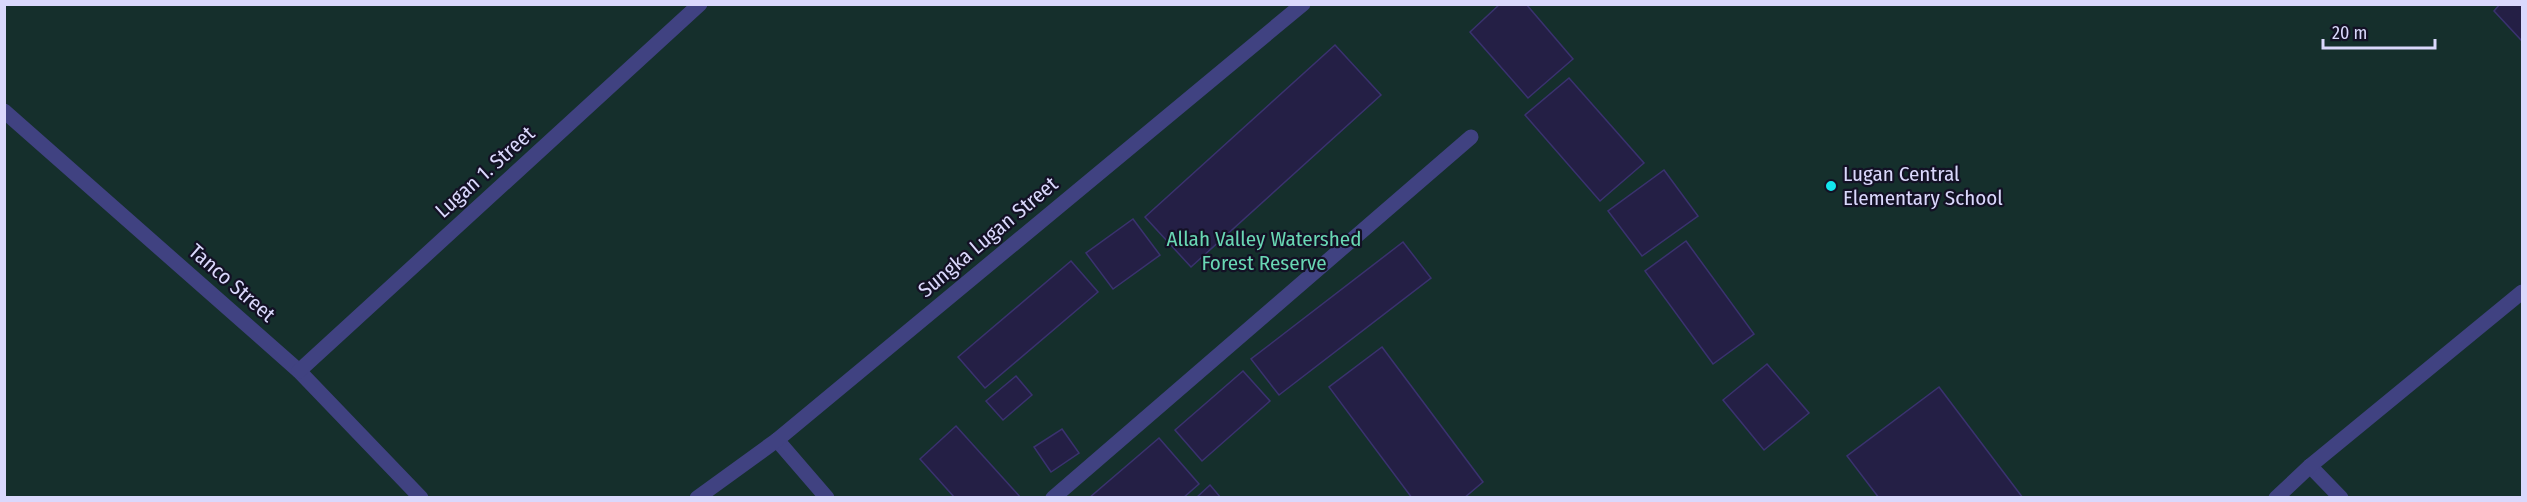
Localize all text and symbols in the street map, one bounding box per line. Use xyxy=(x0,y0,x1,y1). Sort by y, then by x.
scale bar xyxy=(2323,12,2436,50)
text: 20 m xyxy=(2332,22,2367,44)
street label: Lugan 1. Street xyxy=(430,120,540,223)
place label: Lugan Central Elementary School xyxy=(1843,161,2003,211)
street label: Sungka Lugan Street xyxy=(913,171,1063,303)
marker: Lugan Central Elementary School xyxy=(1824,179,1838,193)
park label: Allah Valley Watershed Forest Reserve xyxy=(1167,226,1361,276)
street label: Tanco Street xyxy=(183,238,281,328)

